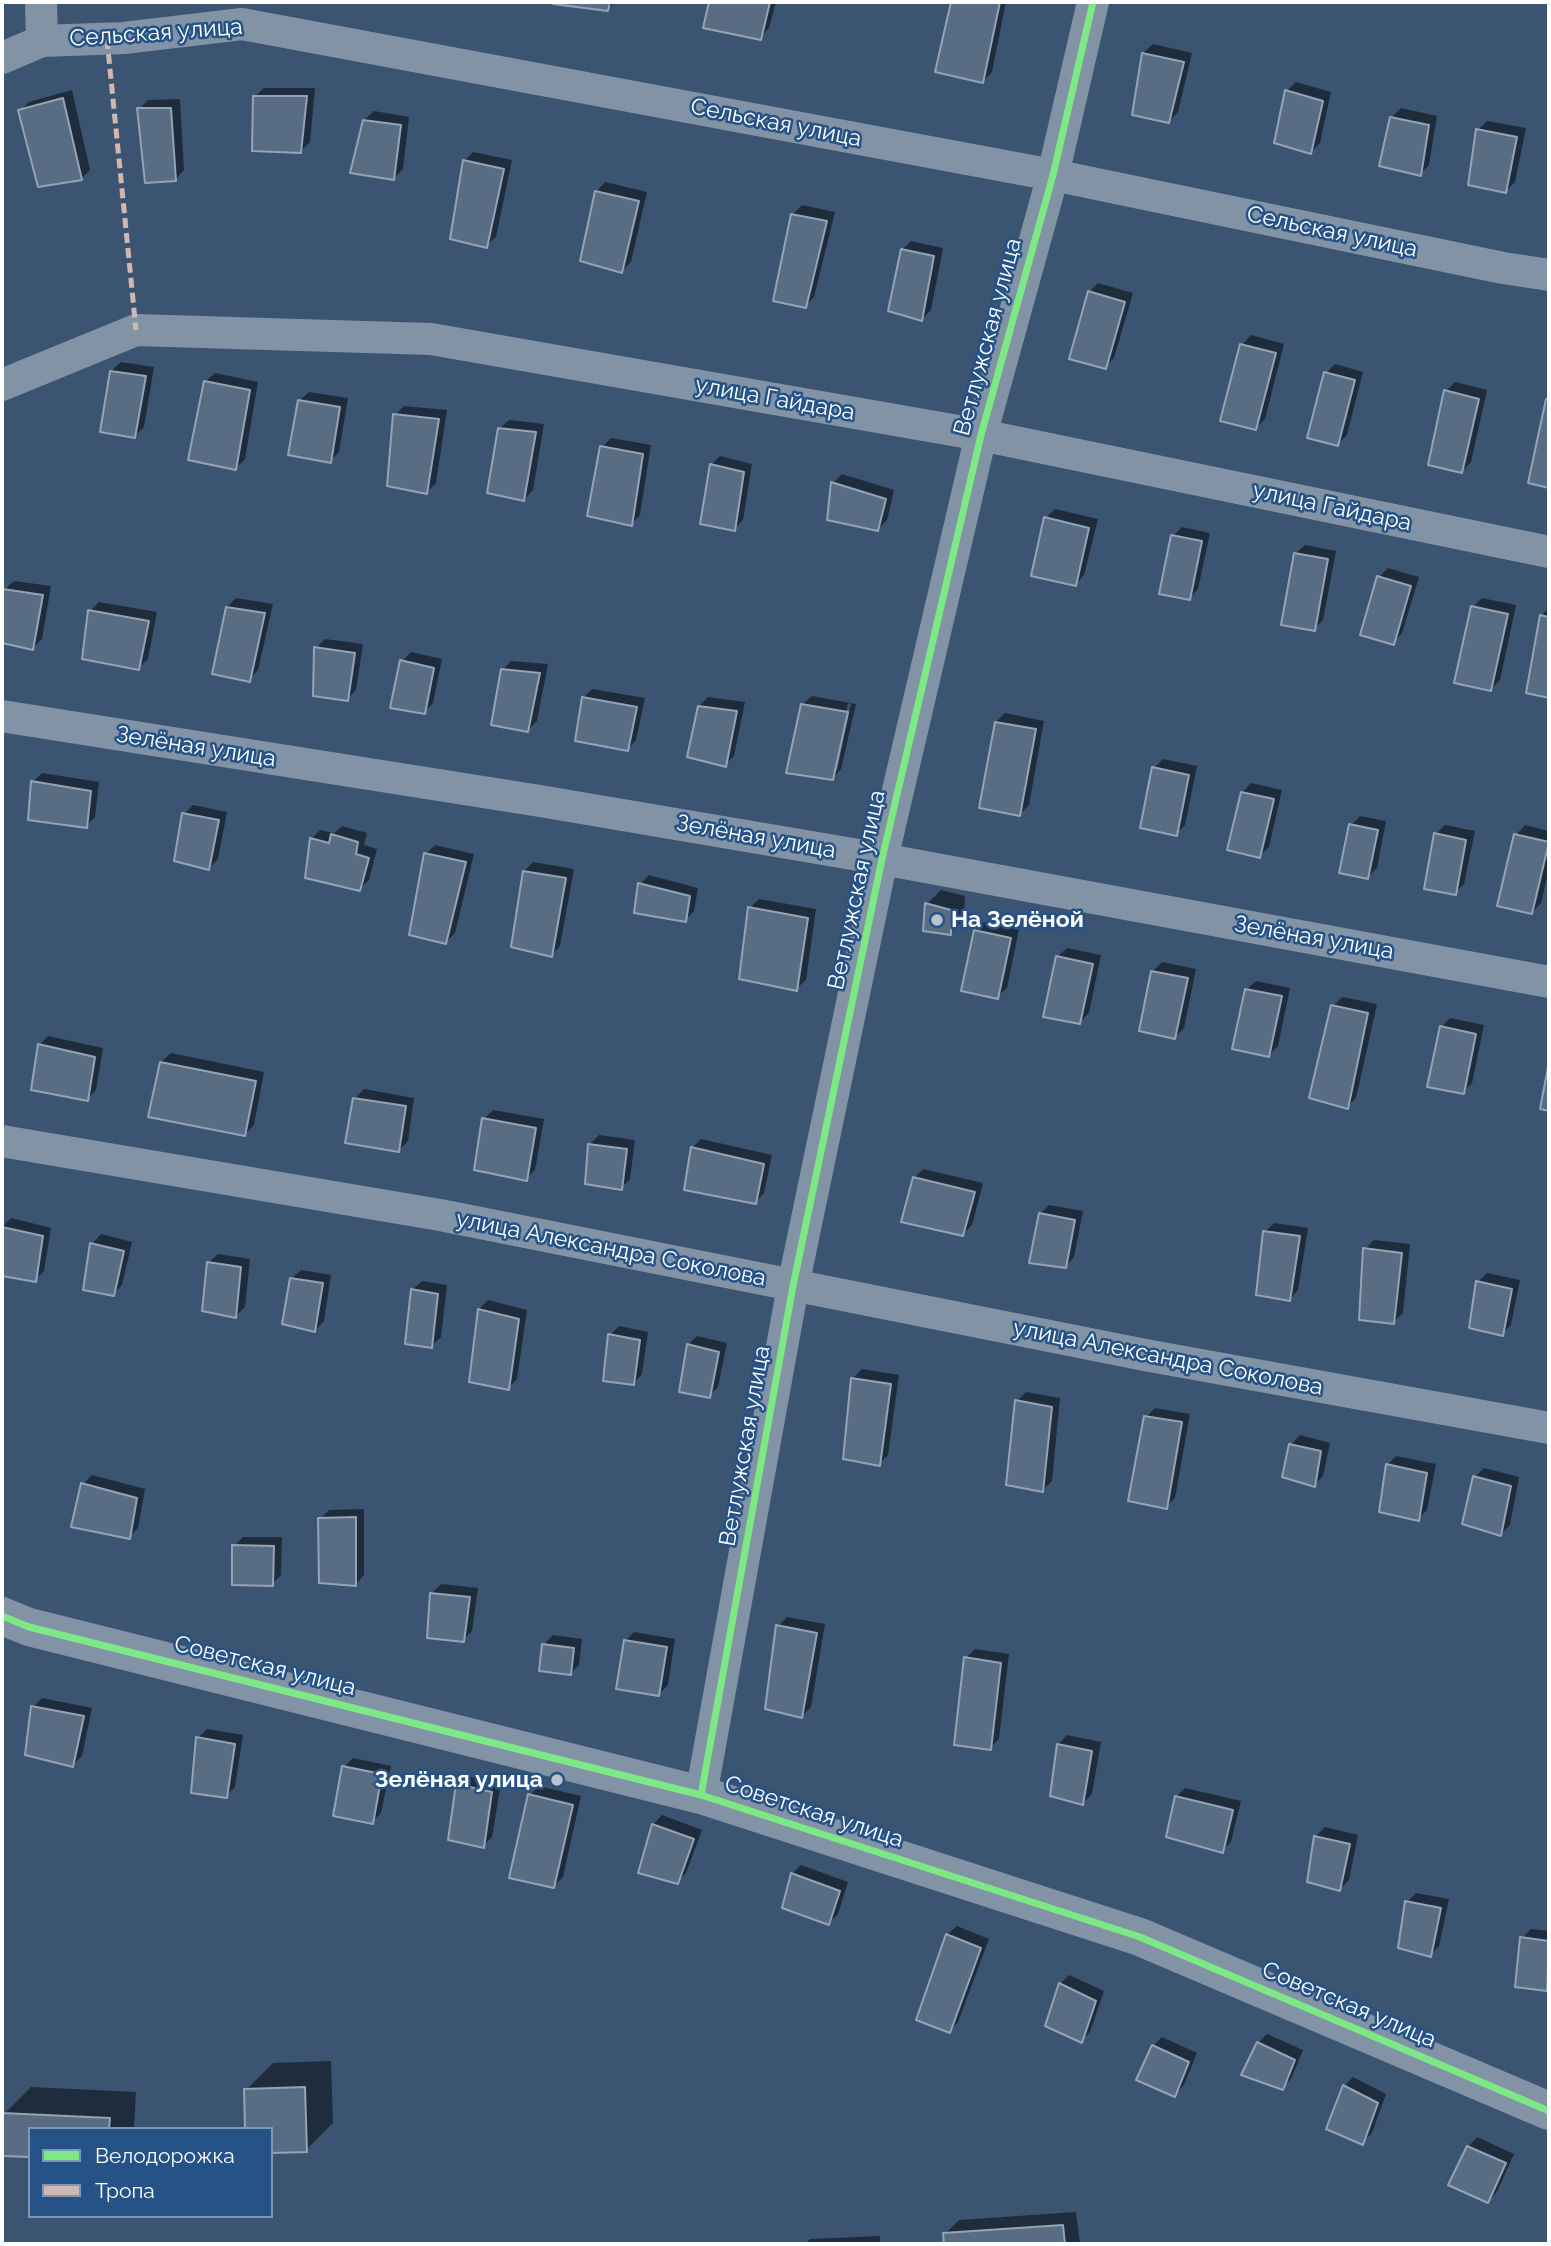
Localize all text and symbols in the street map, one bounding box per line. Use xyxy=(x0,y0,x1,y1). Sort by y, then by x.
street label: Сельская улица xyxy=(68,13,244,53)
street label: Сельская улица xyxy=(688,93,864,153)
street label: Сельская улица xyxy=(1244,200,1420,264)
street label: Ветлужская улица xyxy=(948,235,1028,439)
street label: улица Гайдара xyxy=(693,371,857,427)
street label: улица Гайдара xyxy=(1250,477,1414,537)
street label: Зелёная улица xyxy=(114,721,278,773)
street label: Ветлужская улица xyxy=(822,788,892,992)
street label: Зелёная улица xyxy=(674,809,838,865)
place label: На Зелёной xyxy=(951,906,1084,934)
street label: Зелёная улица xyxy=(1232,910,1396,966)
marker: На Зелёной xyxy=(929,912,945,928)
street label: улица Александра Соколова xyxy=(454,1205,768,1293)
street label: улица Александра Соколова xyxy=(1011,1314,1325,1402)
street label: Ветлужская улица xyxy=(714,1343,776,1549)
street label: Советская улица xyxy=(171,1630,359,1702)
place label: Зелёная улица xyxy=(375,1766,543,1794)
street label: Советская улица xyxy=(721,1770,907,1854)
marker: Зелёная улица xyxy=(549,1772,565,1788)
street label: Советская улица xyxy=(1258,1956,1440,2054)
legend xyxy=(28,2127,273,2218)
text: Велодорожка xyxy=(95,2143,235,2168)
text: Тропа xyxy=(95,2178,155,2203)

